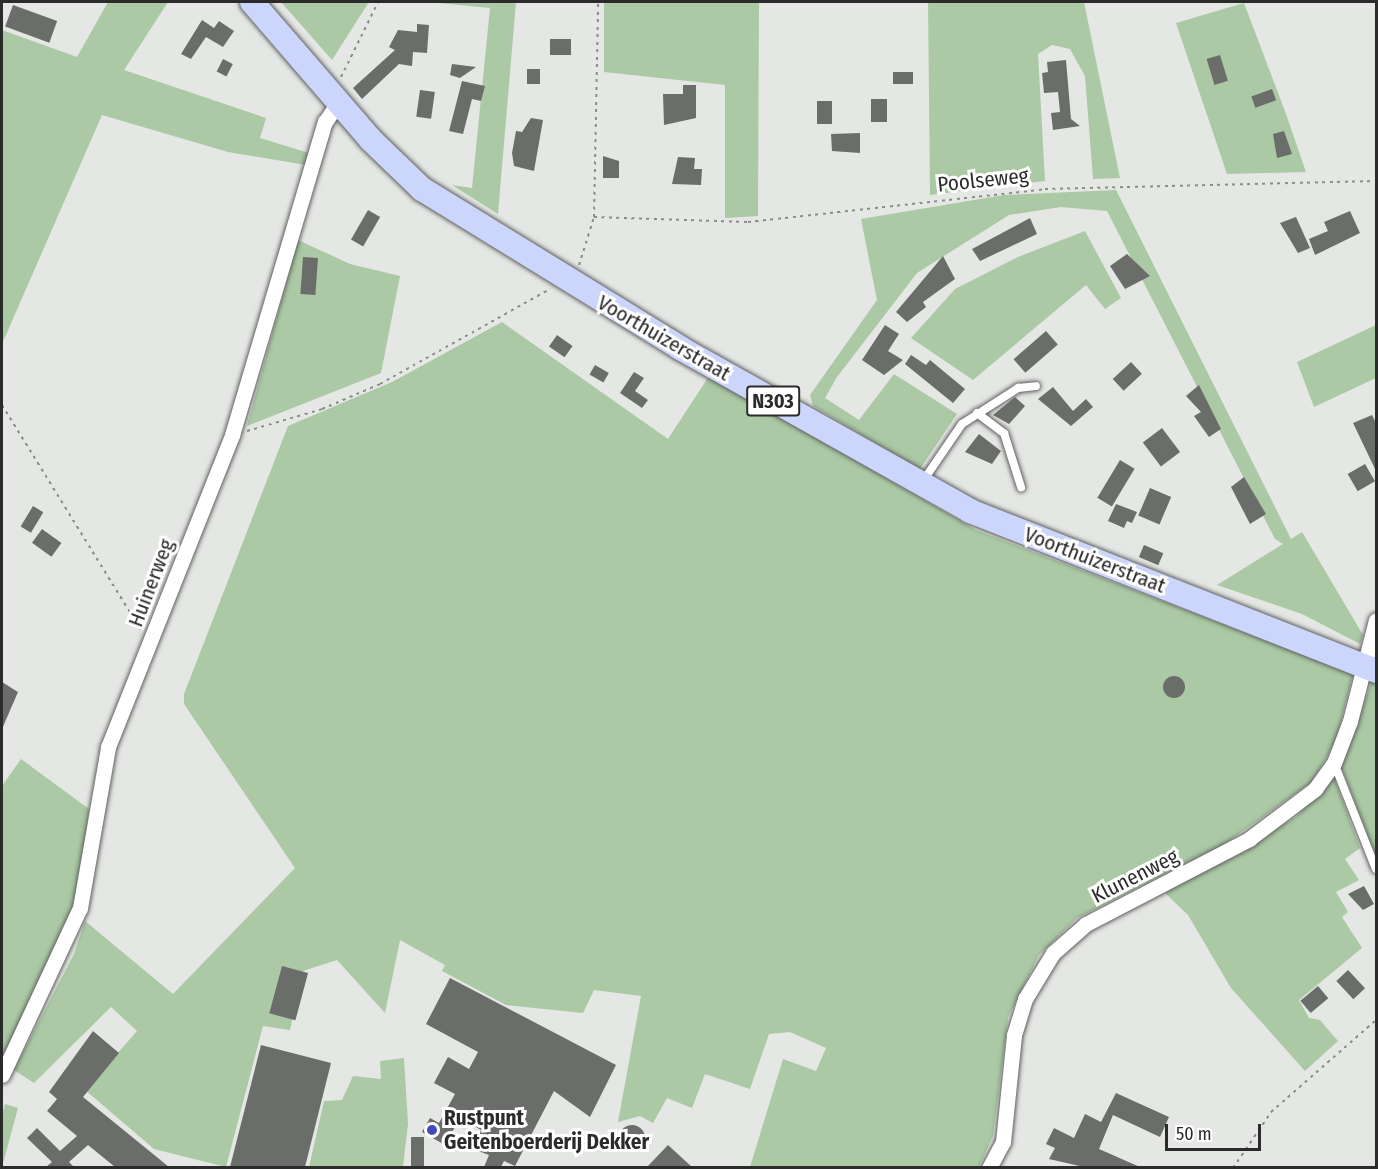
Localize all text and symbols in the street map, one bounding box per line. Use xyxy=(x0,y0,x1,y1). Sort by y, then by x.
street label: Poolseweg xyxy=(936,163,1030,197)
street label: Voorthuizerstraat xyxy=(593,290,735,386)
road number: N303 xyxy=(746,384,800,418)
street label: Voorthuizerstraat xyxy=(1021,522,1169,598)
street label: Huinerweg xyxy=(123,536,179,630)
street label: Klunenweg xyxy=(1087,843,1183,909)
place label: Rustpunt Geitenboerderij Dekker xyxy=(444,1105,649,1155)
scale bar xyxy=(1168,1112,1264,1150)
marker: Rustpunt Geitenboerderij Dekker xyxy=(425,1123,439,1137)
text: 50 m xyxy=(1176,1123,1212,1145)

